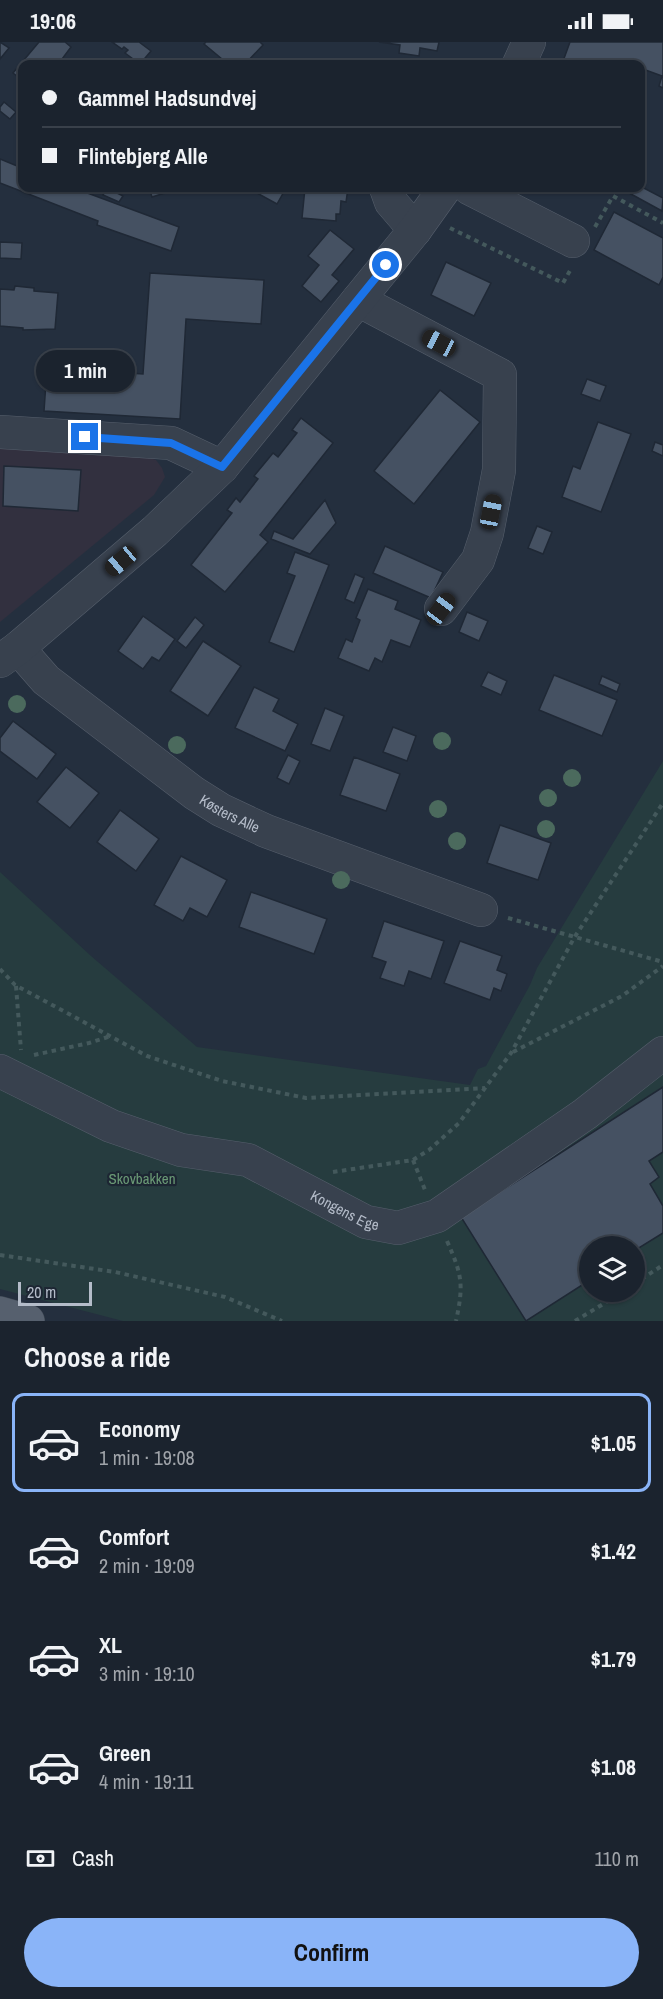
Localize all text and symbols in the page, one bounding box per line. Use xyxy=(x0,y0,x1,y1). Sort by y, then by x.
text: 19:06 xyxy=(30,6,76,36)
text: Gammel Hadsundvej xyxy=(78,83,256,113)
text: Flintebjerg Alle xyxy=(78,141,208,171)
route start xyxy=(372,251,399,278)
car xyxy=(419,327,459,359)
callout: 1 min xyxy=(36,350,134,392)
text: 1 min xyxy=(64,357,107,384)
route end xyxy=(71,423,98,450)
car xyxy=(479,493,503,531)
car xyxy=(101,543,141,579)
car xyxy=(423,589,459,629)
street label: Køsters Alle xyxy=(196,789,264,837)
park label: Skovbakken xyxy=(108,1168,176,1189)
street label: Kongens Ege xyxy=(307,1184,381,1235)
map controls xyxy=(579,1236,645,1302)
button: layers xyxy=(579,1236,645,1302)
scale bar xyxy=(18,1279,92,1306)
text: 20 m xyxy=(27,1281,56,1303)
text: Choose a ride xyxy=(24,1339,170,1375)
text: Economy xyxy=(99,1414,180,1444)
icon: car xyxy=(27,1416,81,1470)
text: $1.05 xyxy=(591,1428,636,1458)
text: 1 min · 19:08 xyxy=(99,1444,195,1471)
text: Comfort xyxy=(99,1522,169,1552)
icon: car xyxy=(27,1524,81,1578)
text: $1.42 xyxy=(591,1536,636,1566)
text: 2 min · 19:09 xyxy=(99,1552,195,1579)
text: XL xyxy=(99,1630,122,1660)
icon: car xyxy=(27,1632,81,1686)
text: $1.79 xyxy=(591,1644,636,1674)
text: 3 min · 19:10 xyxy=(99,1660,195,1687)
text: Green xyxy=(99,1738,151,1768)
icon: car xyxy=(27,1740,81,1794)
text: $1.08 xyxy=(591,1752,636,1782)
text: 4 min · 19:11 xyxy=(99,1768,194,1795)
icon: cash xyxy=(24,1842,57,1875)
text: Cash xyxy=(72,1843,114,1873)
text: 110 m xyxy=(595,1845,639,1872)
button: Confirm xyxy=(24,1918,639,1987)

